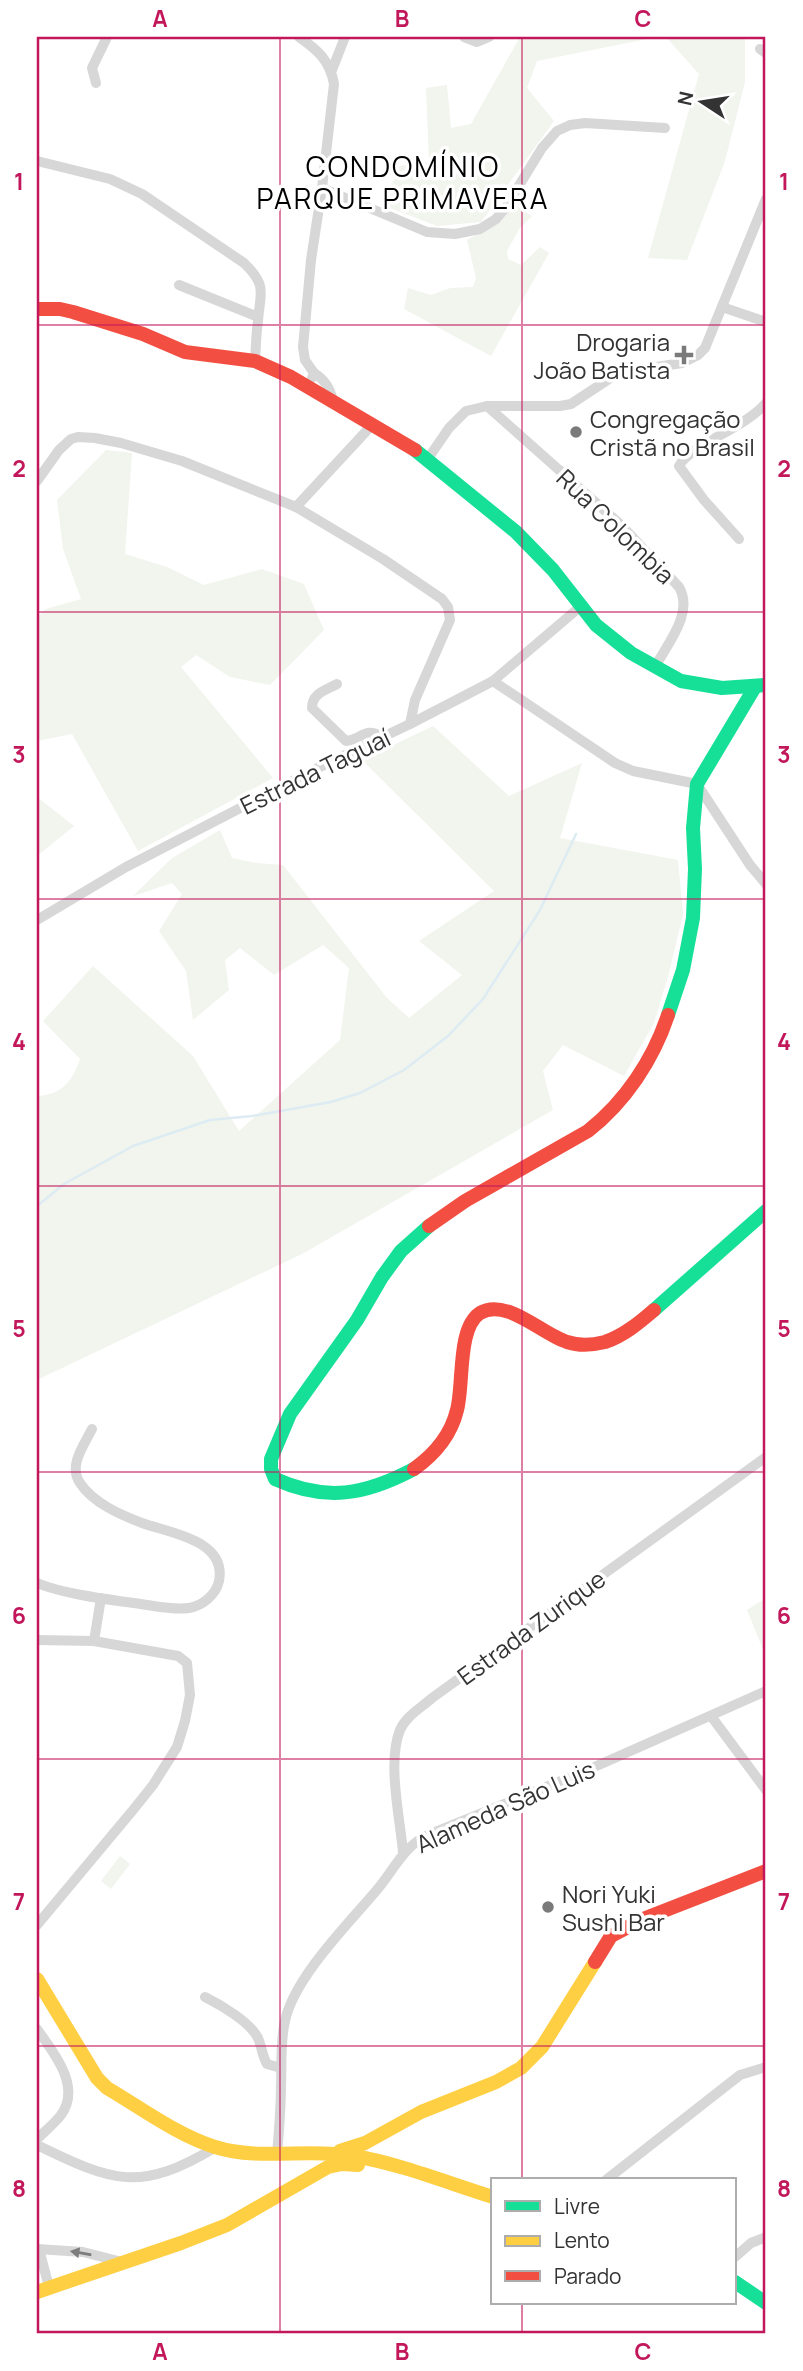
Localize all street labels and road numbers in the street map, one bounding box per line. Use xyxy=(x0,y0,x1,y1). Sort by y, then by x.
street label: Rua Colombia xyxy=(550,461,682,591)
street label: Estrada Taguaí xyxy=(234,720,396,822)
street label: Estrada Zurique xyxy=(450,1562,612,1692)
street label: Alameda São Luis xyxy=(410,1752,600,1860)

